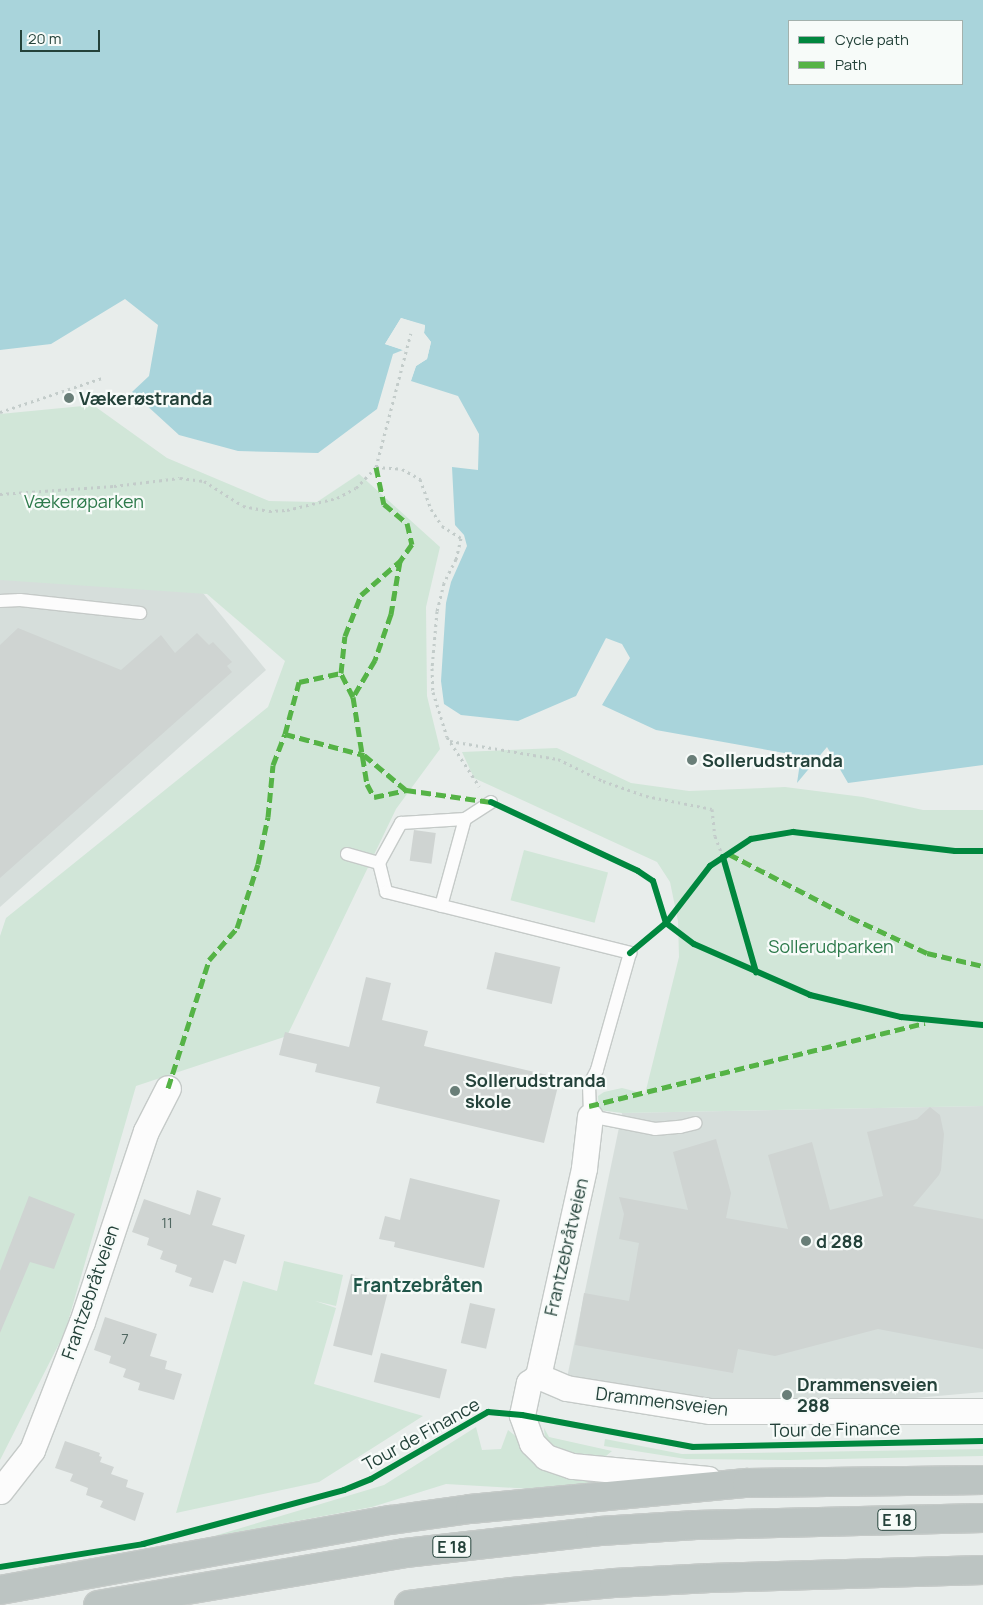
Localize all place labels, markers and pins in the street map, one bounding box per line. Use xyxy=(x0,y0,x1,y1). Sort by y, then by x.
place label: Vækerøstranda xyxy=(79,387,212,409)
marker: Vækerøstranda xyxy=(63,392,75,404)
place label: Sollerudstranda xyxy=(702,749,843,771)
marker: Sollerudstranda xyxy=(686,754,698,766)
place label: Sollerudstranda skole xyxy=(465,1070,606,1112)
marker: Sollerudstranda skole xyxy=(449,1085,461,1097)
place label: d 288 xyxy=(816,1230,863,1252)
marker: d 288 xyxy=(800,1235,812,1247)
place label: Drammensveien 288 xyxy=(797,1374,938,1416)
marker: Drammensveien 288 xyxy=(781,1389,793,1401)

